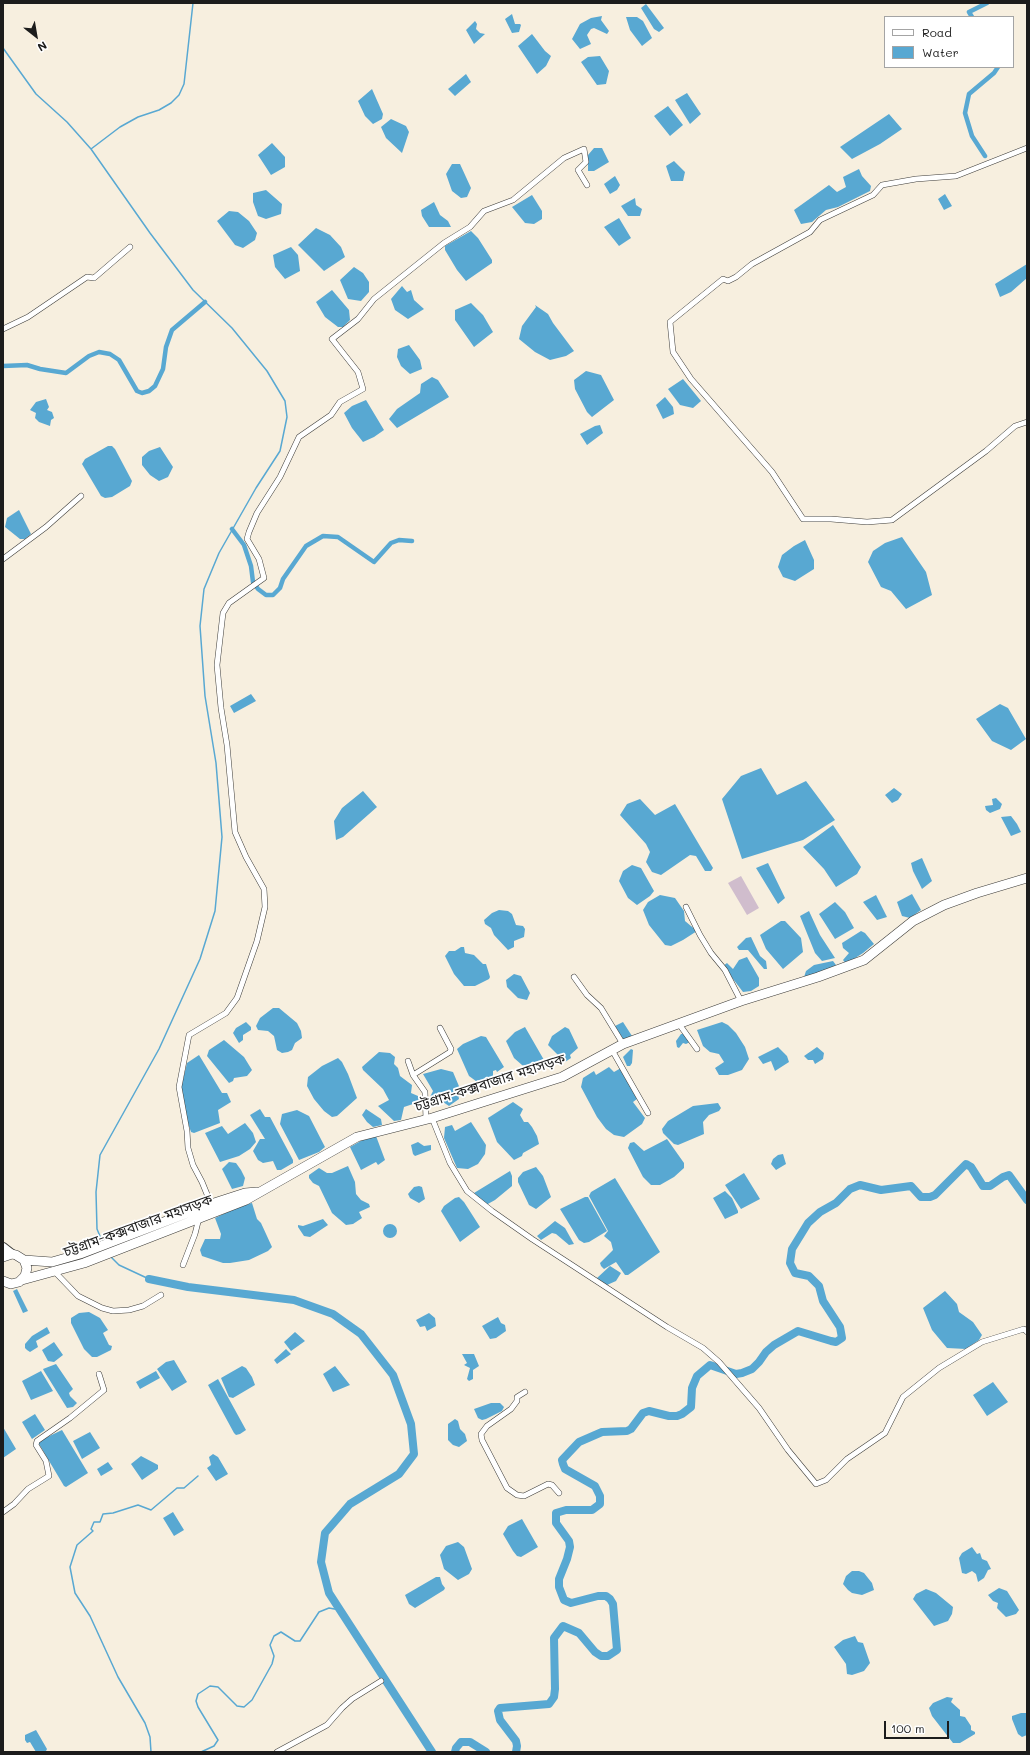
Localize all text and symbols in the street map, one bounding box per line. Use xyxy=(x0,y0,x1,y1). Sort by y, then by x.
north arrow xyxy=(16,16,56,56)
legend xyxy=(884,16,1014,68)
text: Road xyxy=(922,24,952,40)
text: N xyxy=(35,38,50,55)
text: Water xyxy=(922,44,959,60)
street label: চট্টগ্রাম-কক্সবাজার মহাসড়ক xyxy=(412,1051,568,1115)
street label: চট্টগ্রাম-কক্সবাজার মহাসড়ক xyxy=(61,1191,215,1261)
scale bar xyxy=(886,1713,951,1739)
text: 100 m xyxy=(891,1720,925,1736)

